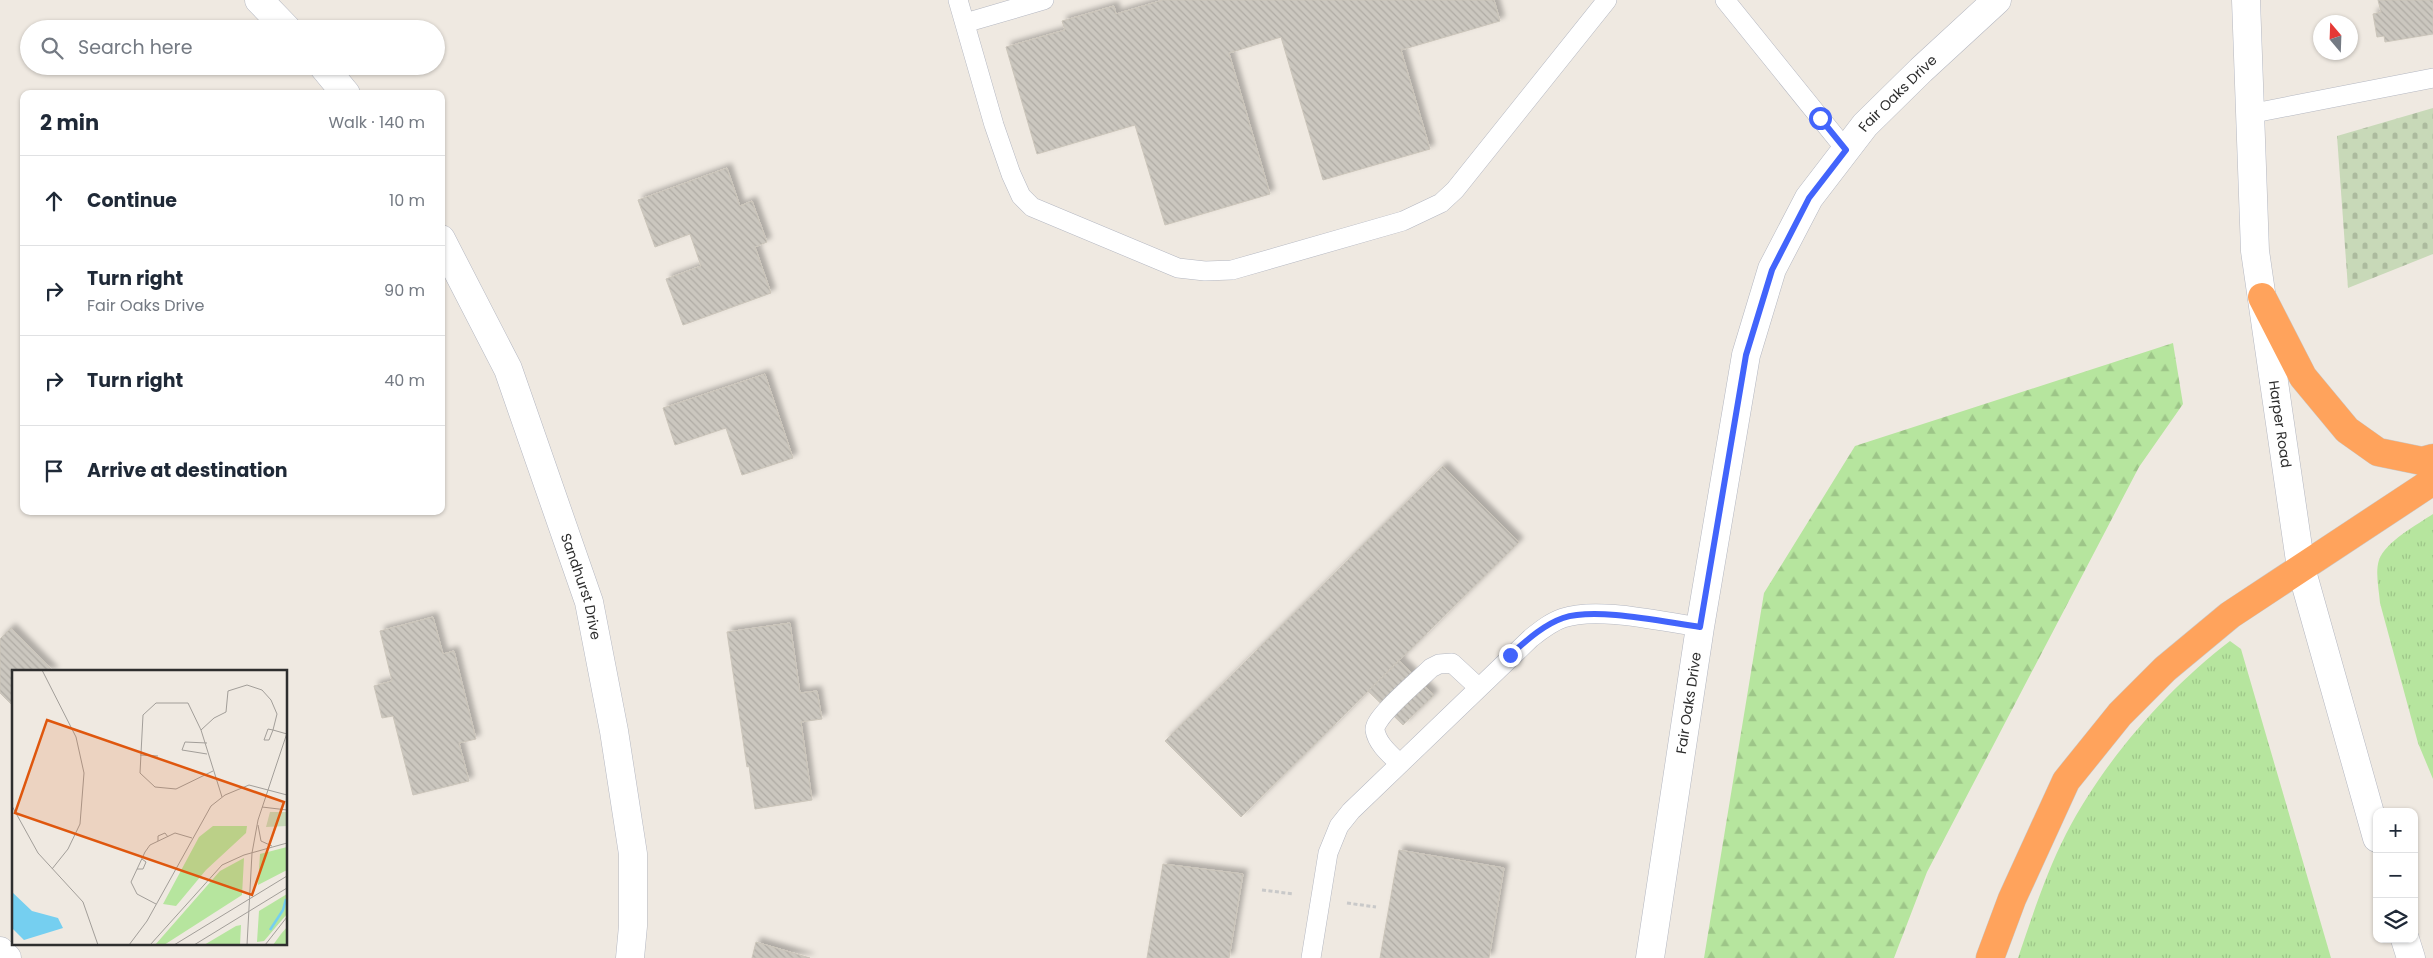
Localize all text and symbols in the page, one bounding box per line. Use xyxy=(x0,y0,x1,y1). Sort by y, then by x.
north arrow xyxy=(2313,15,2358,60)
search box xyxy=(20,20,445,75)
icon: search xyxy=(38,34,66,62)
text: Search here xyxy=(78,34,192,61)
street label: Fair Oaks Drive xyxy=(1853,50,1942,136)
route start xyxy=(1809,107,1832,130)
text: 2 min xyxy=(40,108,99,137)
text: Walk · 140 m xyxy=(328,111,425,134)
icon: ahead xyxy=(40,187,68,215)
text: Continue xyxy=(87,187,177,214)
text: 10 m xyxy=(389,189,425,212)
text: Turn right xyxy=(87,265,183,292)
icon: right xyxy=(40,277,68,305)
text: 90 m xyxy=(384,279,425,302)
text: Fair Oaks Drive xyxy=(87,294,204,317)
icon: right xyxy=(40,367,68,395)
text: Turn right xyxy=(87,367,183,394)
text: 40 m xyxy=(384,369,425,392)
street label: Harper Road xyxy=(2264,379,2296,469)
icon: arrive xyxy=(40,457,68,485)
text: Arrive at destination xyxy=(87,457,288,484)
street label: Sandhurst Drive xyxy=(556,530,606,642)
route end xyxy=(1499,644,1522,667)
street label: Fair Oaks Drive xyxy=(1671,650,1706,755)
inset map xyxy=(12,670,288,946)
map controls xyxy=(2373,808,2418,943)
button: + xyxy=(2373,808,2418,853)
button: − xyxy=(2373,853,2418,898)
button: layers xyxy=(2373,898,2418,943)

